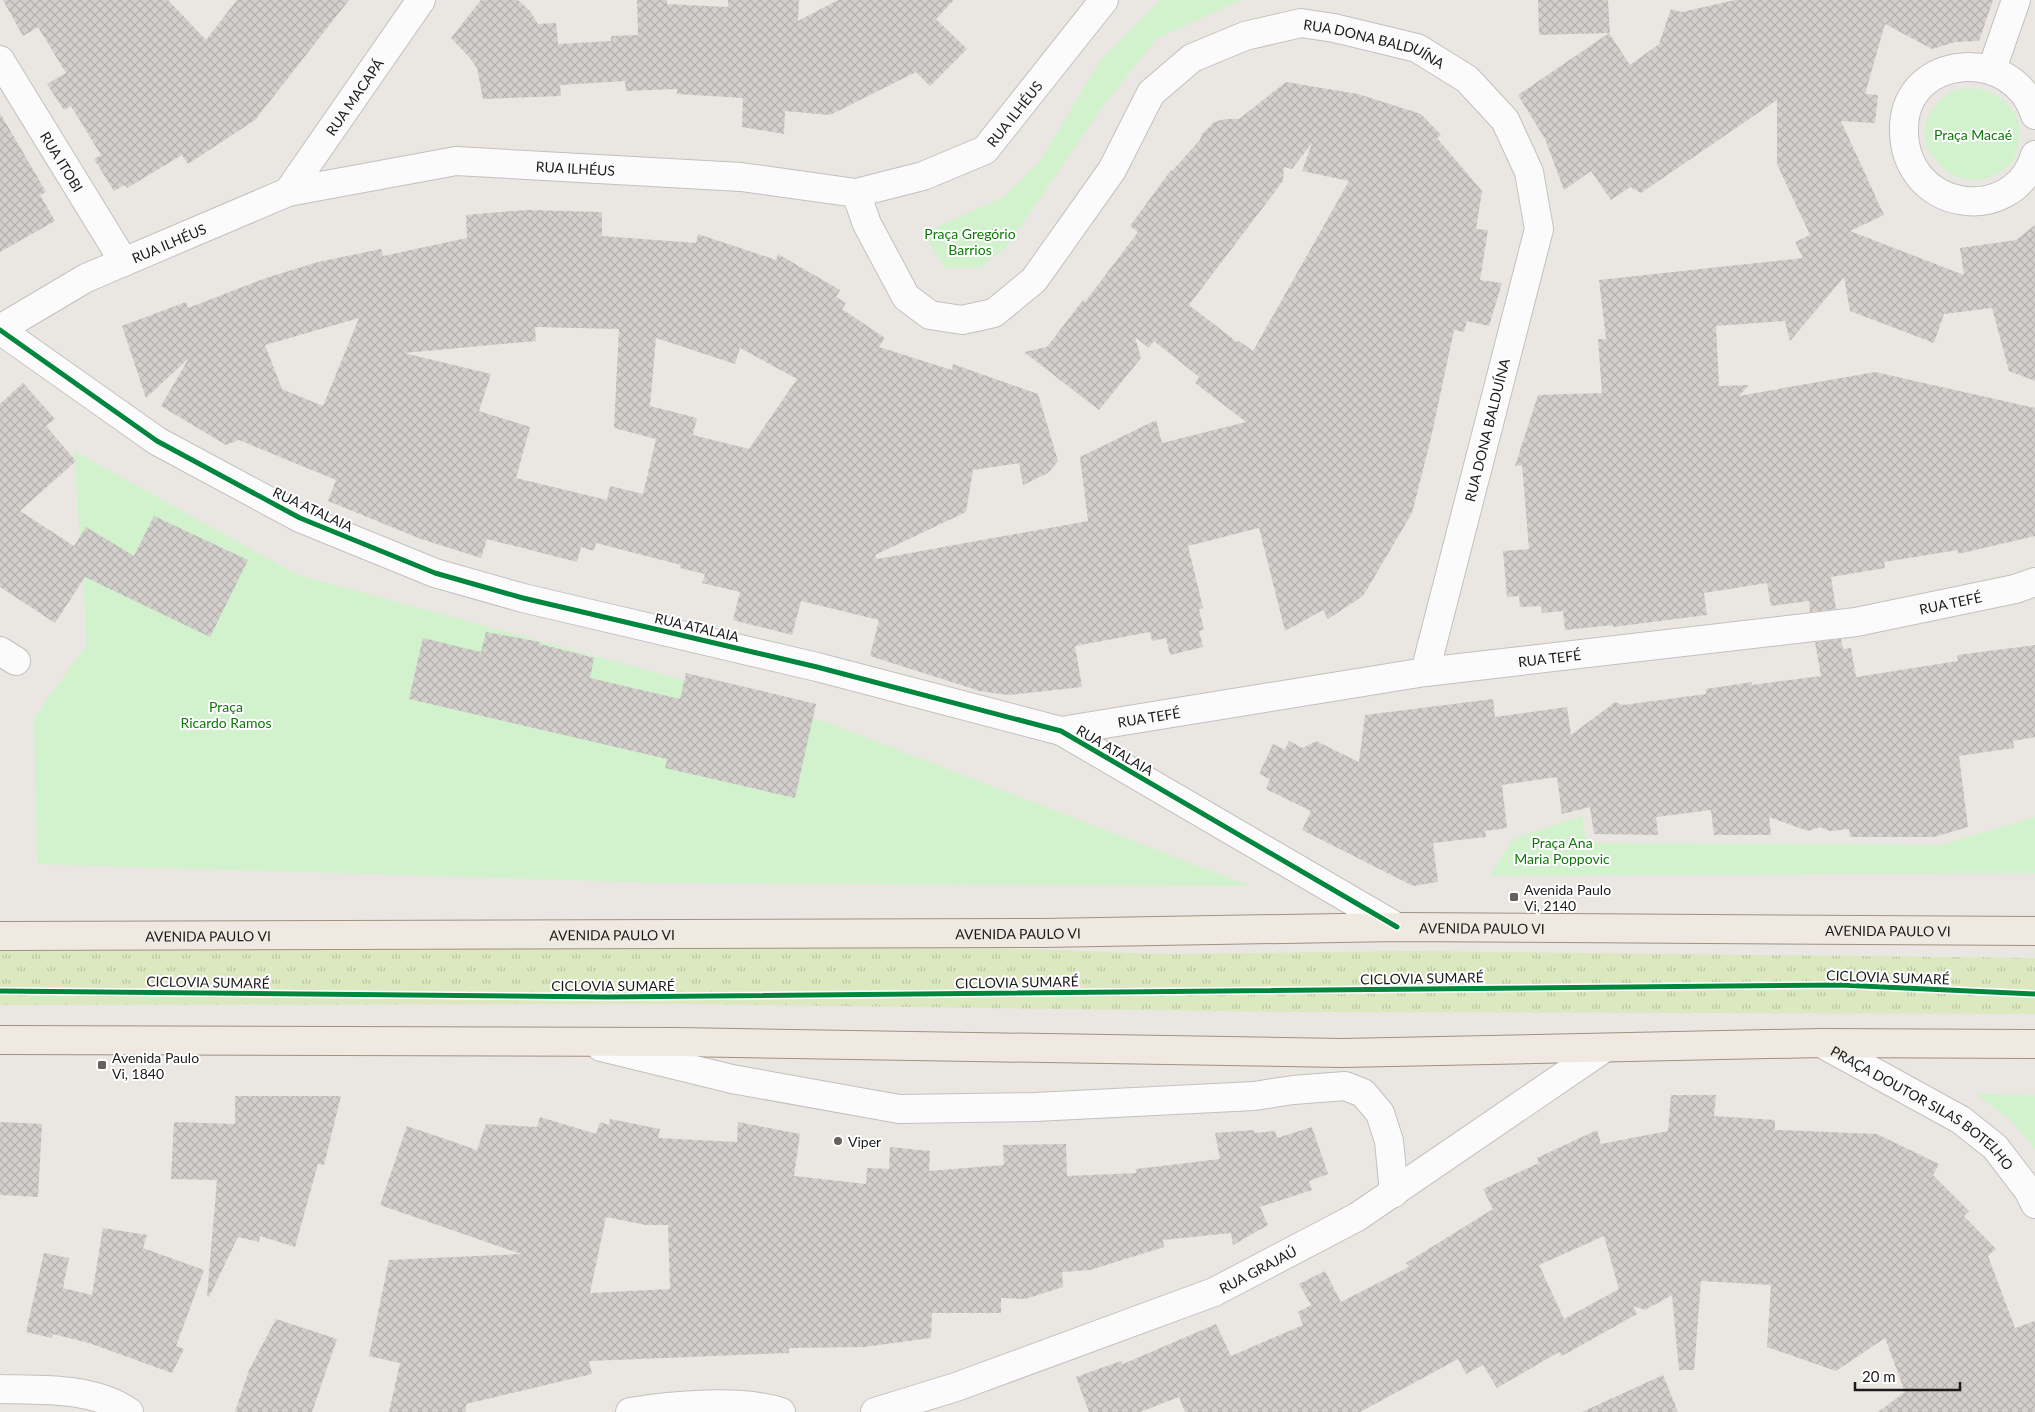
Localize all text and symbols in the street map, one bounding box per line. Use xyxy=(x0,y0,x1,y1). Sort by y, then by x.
street label: RUA DONA BALDUÍNA xyxy=(1302,15,1449,72)
street label: RUA MACAPÁ xyxy=(322,55,387,138)
street label: RUA ILHÉUS xyxy=(983,77,1045,150)
park label: Praça Macaé xyxy=(1934,126,2012,143)
street label: RUA ITOBI xyxy=(37,128,87,195)
street label: RUA ILHÉUS xyxy=(535,157,615,178)
street label: RUA ILHÉUS xyxy=(129,219,209,266)
park label: Praça Gregório Barrios xyxy=(924,225,1016,258)
street label: RUA DONA BALDUÍNA xyxy=(1461,356,1513,503)
street label: RUA ATALAIA xyxy=(270,483,356,535)
street label: RUA TEFÉ xyxy=(1918,588,1983,617)
street label: RUA ATALAIA xyxy=(653,609,741,645)
street label: RUA TEFÉ xyxy=(1517,645,1582,670)
park label: Praça Ricardo Ramos xyxy=(181,698,272,731)
street label: RUA TEFÉ xyxy=(1116,703,1181,730)
street label: RUA ATALAIA xyxy=(1073,721,1157,779)
park label: Praça Ana Maria Poppovic xyxy=(1514,834,1610,867)
place label: Avenida Paulo Vi, 2140 xyxy=(1524,881,1611,914)
marker: Avenida Paulo Vi, 2140 xyxy=(1508,891,1520,903)
street label: AVENIDA PAULO VI xyxy=(1419,919,1545,936)
street label: AVENIDA PAULO VI xyxy=(1825,921,1951,939)
street label: AVENIDA PAULO VI xyxy=(955,924,1081,942)
street label: AVENIDA PAULO VI xyxy=(549,926,675,943)
street label: AVENIDA PAULO VI xyxy=(145,927,271,944)
street label: CICLOVIA SUMARÉ xyxy=(1826,966,1950,988)
street label: CICLOVIA SUMARÉ xyxy=(1360,968,1484,988)
street label: CICLOVIA SUMARÉ xyxy=(146,972,270,992)
street label: CICLOVIA SUMARÉ xyxy=(955,972,1079,992)
street label: CICLOVIA SUMARÉ xyxy=(551,977,675,994)
street label: PRAÇA DOUTOR SILAS BOTELHO xyxy=(1828,1042,2018,1173)
place label: Avenida Paulo Vi, 1840 xyxy=(112,1049,199,1082)
marker: Avenida Paulo Vi, 1840 xyxy=(96,1059,108,1071)
place label: Viper xyxy=(848,1133,881,1150)
marker: Viper xyxy=(832,1135,844,1147)
street label: RUA GRAJAÚ xyxy=(1216,1242,1299,1296)
scale bar xyxy=(1855,1360,1960,1392)
text: 20 m xyxy=(1862,1367,1896,1385)

